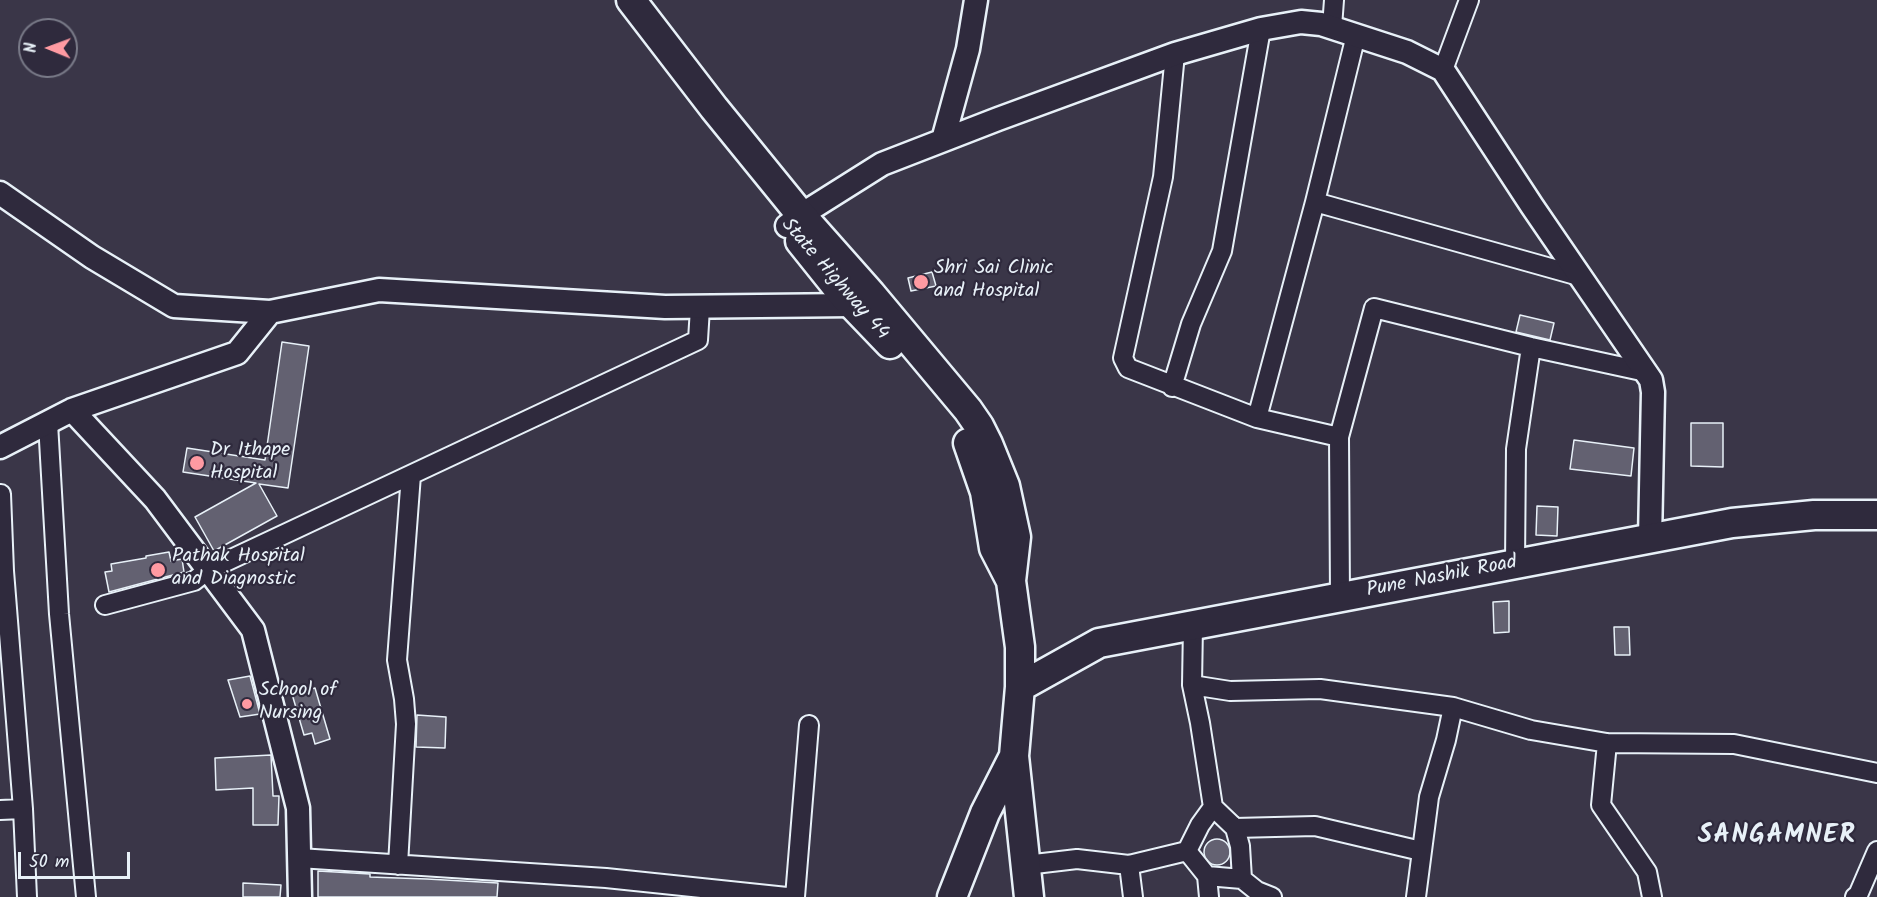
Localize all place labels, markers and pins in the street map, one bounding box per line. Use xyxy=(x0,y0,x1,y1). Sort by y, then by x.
place label: Shri Sai Clinic and Hospital xyxy=(934,258,1053,305)
marker: Shri Sai Clinic and Hospital xyxy=(912,273,930,291)
place label: Dr Ithape Hospital xyxy=(210,440,290,487)
marker: Dr Ithape Hospital xyxy=(188,454,206,472)
place label: Pathak Hospital and Diagnostic xyxy=(172,546,305,593)
marker: Pathak Hospital and Diagnostic xyxy=(149,561,167,579)
place label: School of Nursing xyxy=(259,680,337,727)
marker: School of Nursing xyxy=(240,697,254,711)

